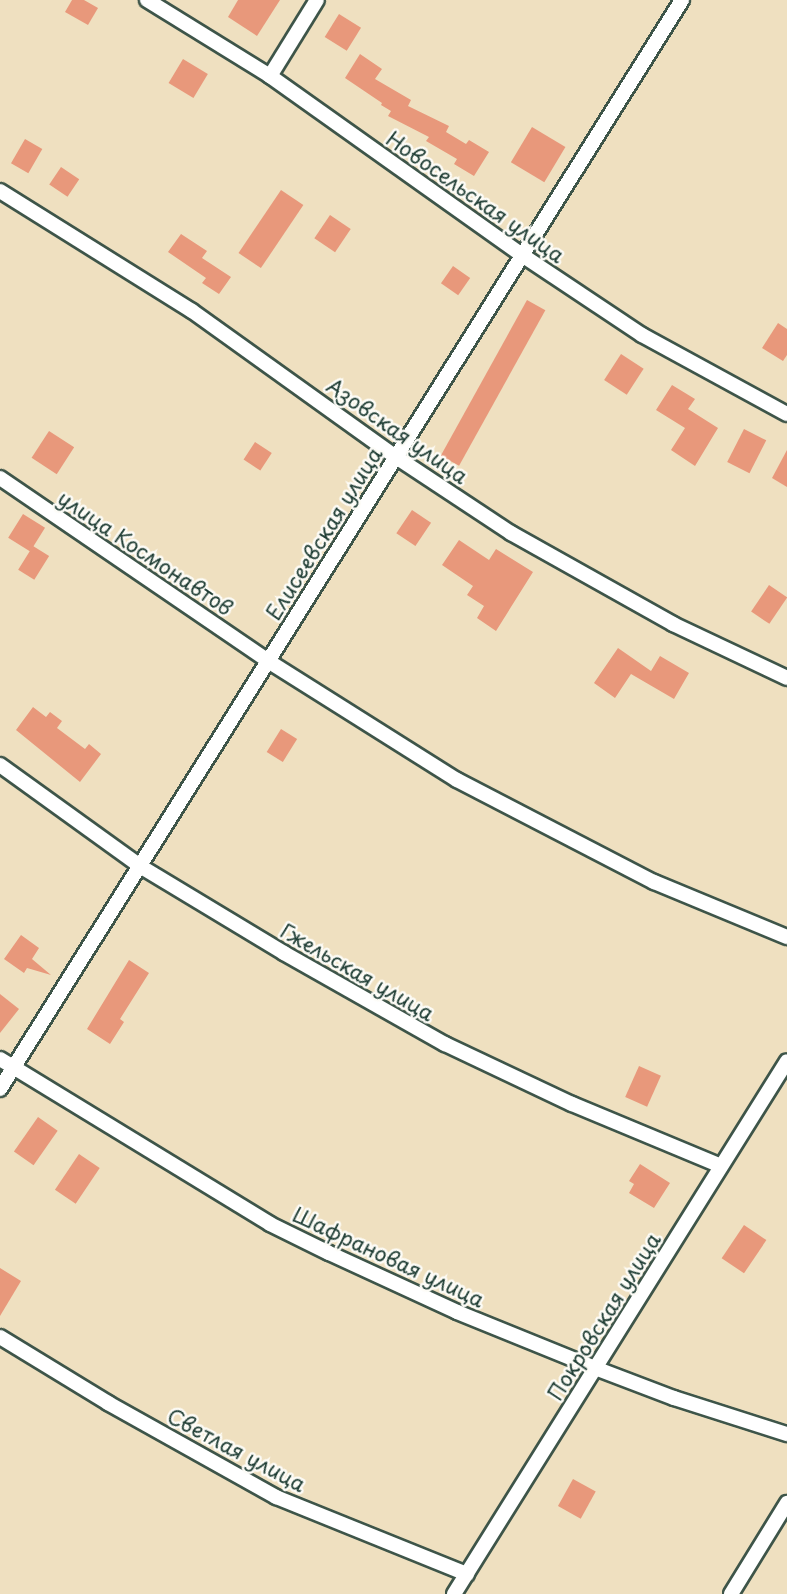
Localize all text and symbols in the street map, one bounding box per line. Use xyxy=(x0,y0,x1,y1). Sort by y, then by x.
street label: Новосельская улица xyxy=(381,124,571,268)
street label: Азовская улица xyxy=(322,372,474,488)
street label: Елисеевская улица xyxy=(259,441,387,625)
street label: улица Космонавтов xyxy=(53,484,239,620)
street label: Гжельская улица xyxy=(276,916,440,1026)
street label: Шафрановая улица xyxy=(289,1201,489,1311)
street label: Покровская улица xyxy=(541,1227,665,1405)
street label: Светлая улица xyxy=(163,1402,311,1496)

